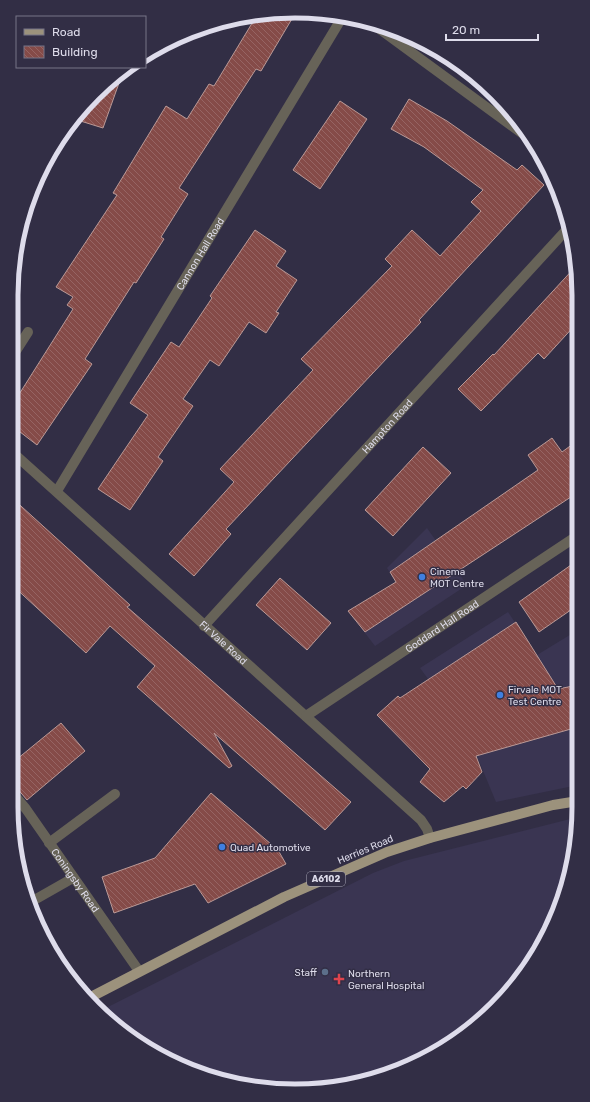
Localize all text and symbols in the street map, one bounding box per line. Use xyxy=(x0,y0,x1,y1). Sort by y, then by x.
legend xyxy=(16,16,146,68)
scale bar xyxy=(446,16,538,42)
text: 20 m xyxy=(452,23,480,37)
text: Road xyxy=(52,25,80,39)
text: Building xyxy=(52,45,98,59)
street label: Cannon Hall Road xyxy=(174,216,227,293)
street label: Hampton Road xyxy=(360,397,416,456)
place label: Cinema MOT Centre xyxy=(430,566,484,590)
marker: Cinema MOT Centre xyxy=(417,572,427,582)
street label: Goddard Hall Road xyxy=(403,598,481,655)
street label: Fir Vale Road xyxy=(197,619,249,668)
place label: Firvale MOT Test Centre xyxy=(508,684,562,708)
marker: Firvale MOT Test Centre xyxy=(495,690,505,700)
street label: Herries Road xyxy=(336,833,395,867)
marker: Quad Automotive xyxy=(217,842,227,852)
place label: Quad Automotive xyxy=(230,842,311,854)
street label: Coningsby Road xyxy=(48,846,101,915)
road number: A6102 xyxy=(307,872,345,886)
place label: Staff xyxy=(294,967,317,979)
marker: Staff xyxy=(320,967,330,977)
place label: Northern General Hospital xyxy=(348,968,424,992)
marker: Northern General Hospital xyxy=(333,973,345,985)

